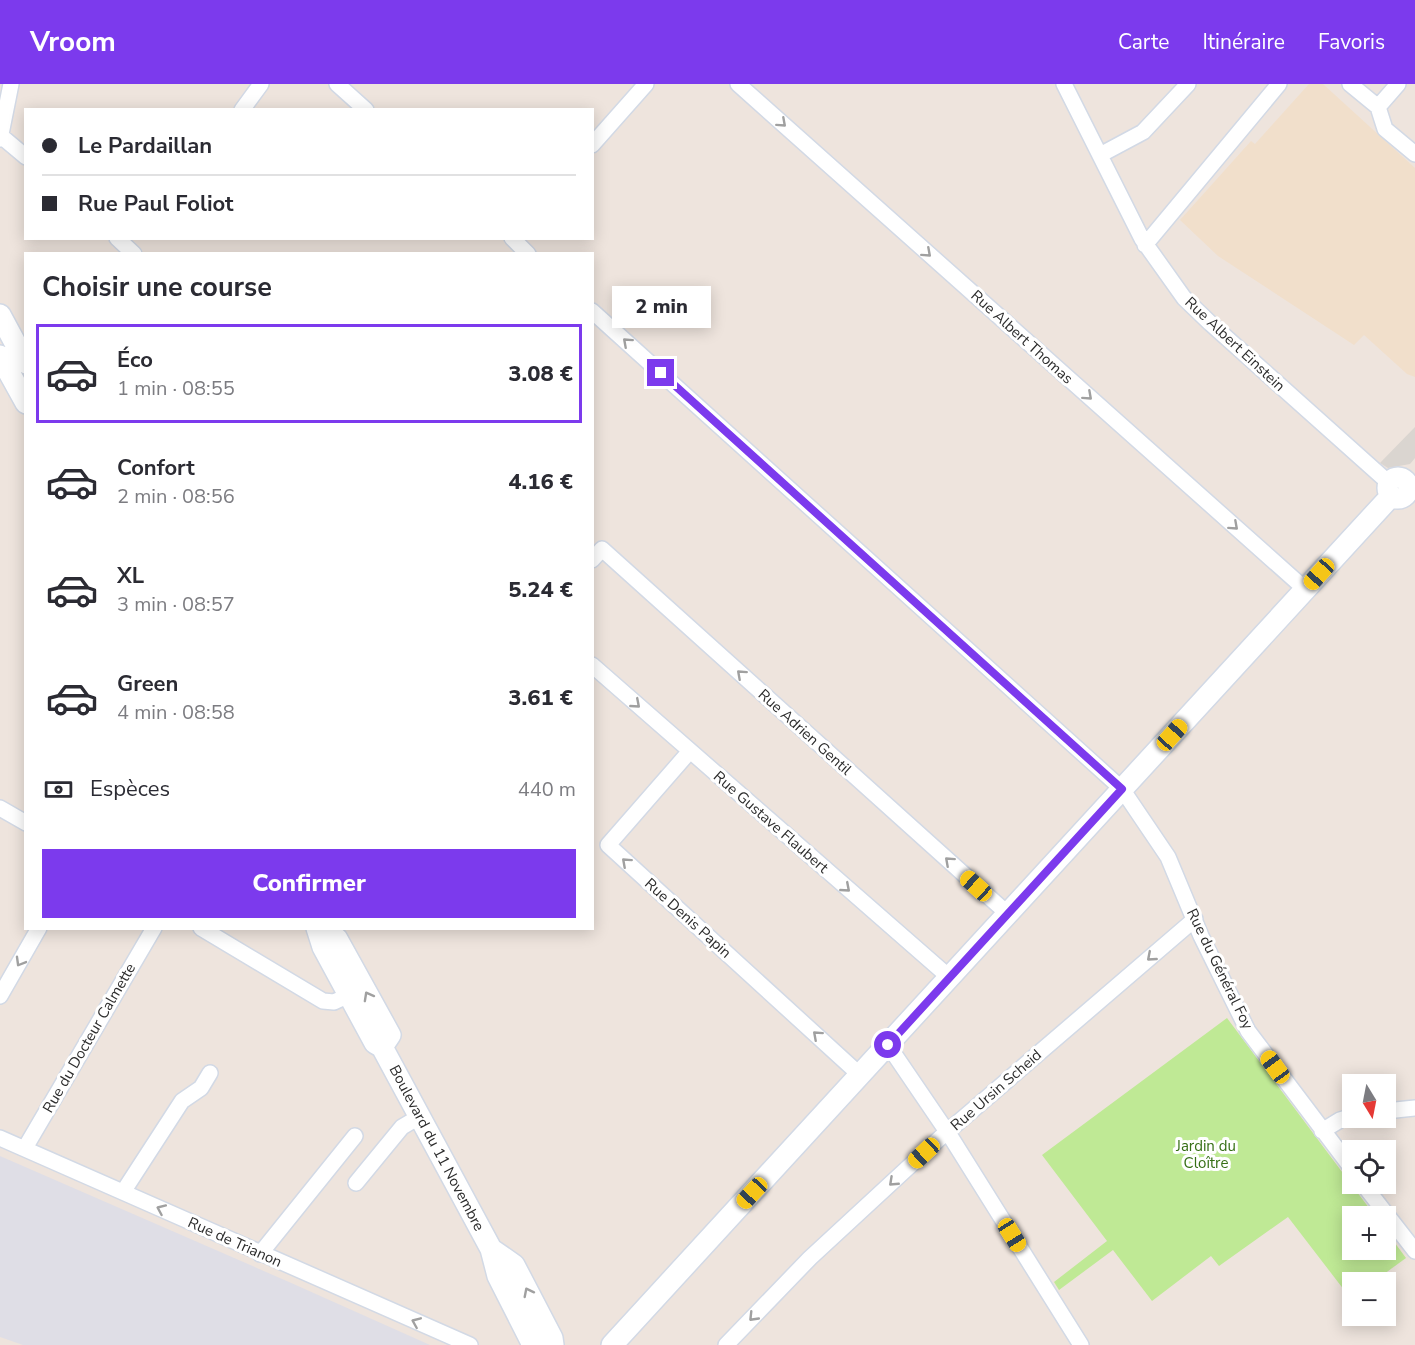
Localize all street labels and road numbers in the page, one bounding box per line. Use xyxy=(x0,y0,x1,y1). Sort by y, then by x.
street label: Rue Albert Thomas xyxy=(967,286,1077,388)
street label: Rue Albert Einstein xyxy=(1181,292,1289,396)
street label: Rue Adrien Gentil xyxy=(754,685,857,780)
street label: Rue Gustave Flaubert xyxy=(709,767,833,878)
street label: Rue Denis Papin xyxy=(640,874,736,962)
street label: Rue du Général Foy xyxy=(1182,905,1258,1033)
street label: Rue du Docteur Calmette xyxy=(38,959,140,1117)
street label: Rue Ursin Scheid xyxy=(946,1045,1046,1135)
street label: Boulevard du 11 Novembre xyxy=(385,1062,489,1234)
street label: Rue de Trianon xyxy=(185,1212,285,1272)

